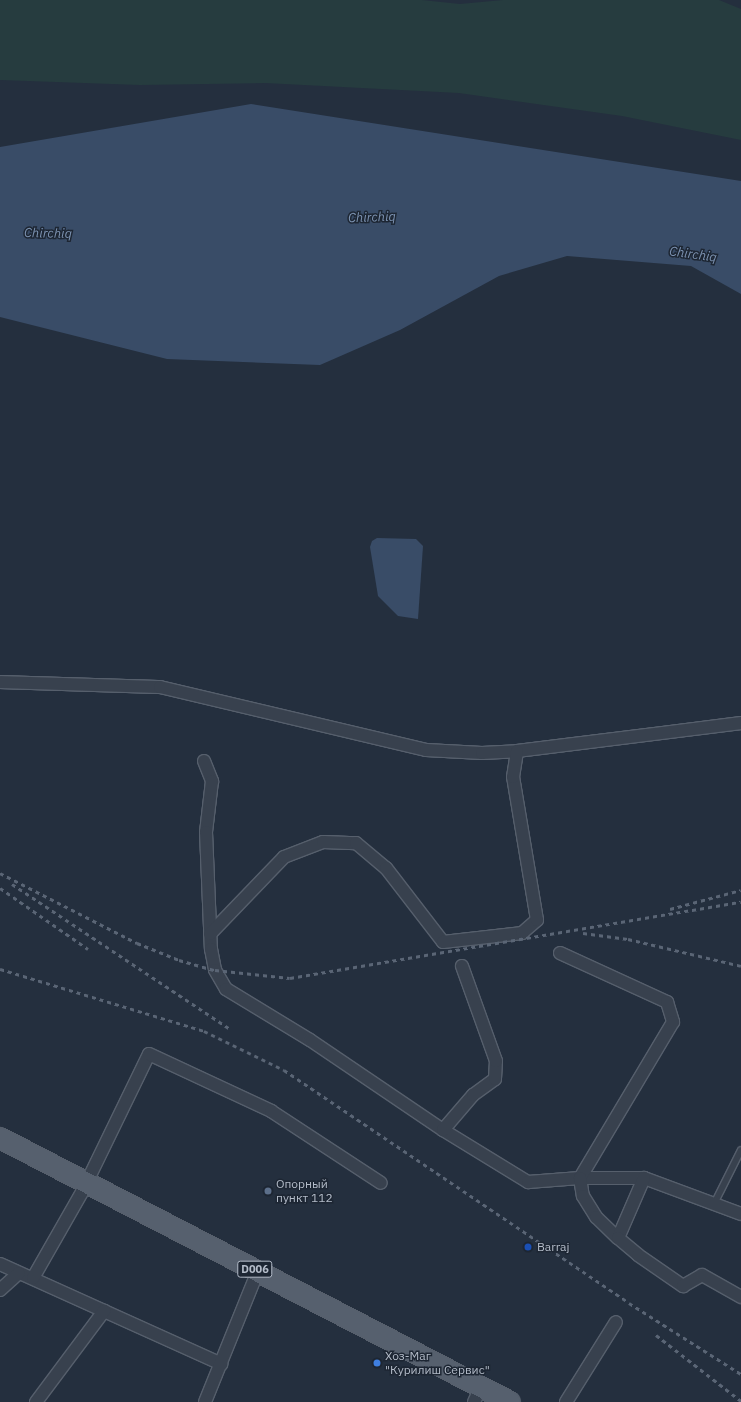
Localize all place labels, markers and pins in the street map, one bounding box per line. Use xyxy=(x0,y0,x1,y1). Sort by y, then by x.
place label: Опорный пункт 112 xyxy=(276,1177,333,1205)
marker: Опорный пункт 112 xyxy=(263,1186,273,1196)
place label: Barraj xyxy=(537,1240,569,1254)
marker: Barraj xyxy=(522,1241,534,1253)
place label: Хоз-Маг "Курилиш Сервис" xyxy=(385,1349,490,1377)
marker: Хоз-Маг "Курилиш Сервис" xyxy=(372,1358,382,1368)

